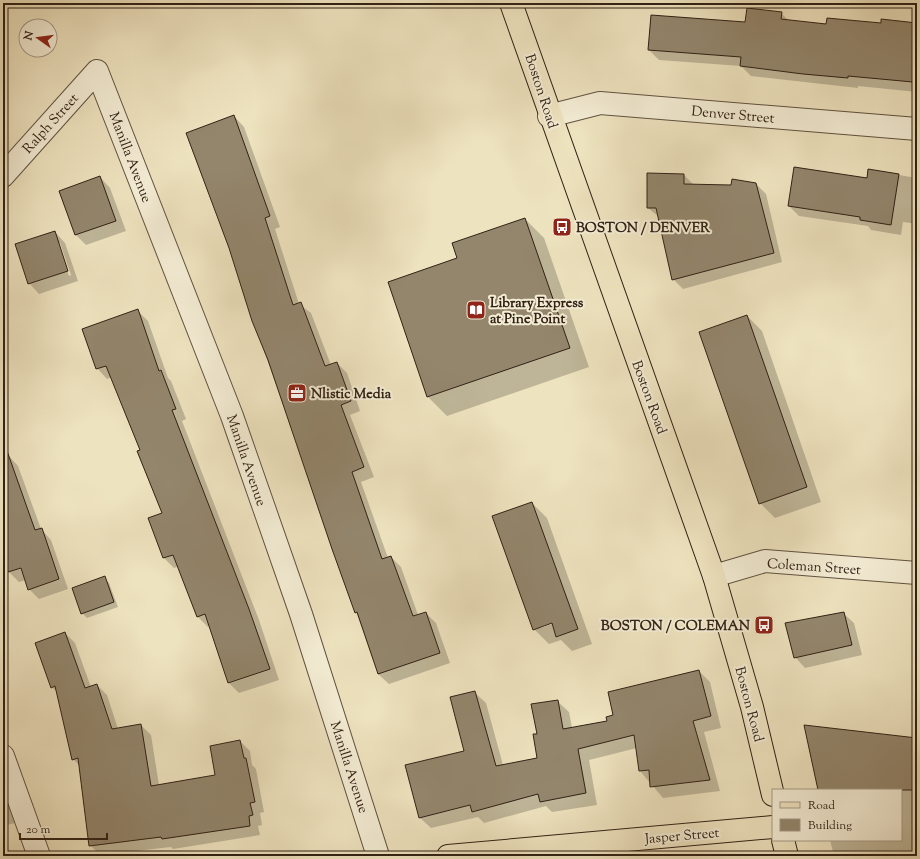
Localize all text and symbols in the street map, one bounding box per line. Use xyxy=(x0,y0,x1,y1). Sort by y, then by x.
north arrow xyxy=(18,18,58,58)
text: N xyxy=(20,29,38,43)
street label: Boston Road xyxy=(519,52,562,131)
street label: Ralph Street xyxy=(19,90,84,159)
street label: Denver Street xyxy=(690,102,775,130)
street label: Manilla Avenue xyxy=(103,110,156,206)
bus stop icon: BOSTON / DENVER xyxy=(551,216,573,238)
place label: BOSTON / DENVER xyxy=(576,219,711,239)
place label: Library Express at Pine Point xyxy=(490,294,584,330)
library icon: Library Express at Pine Point xyxy=(465,299,487,321)
street label: Boston Road xyxy=(626,358,671,437)
office icon: Nlistic Media xyxy=(286,382,308,404)
place label: Nlistic Media xyxy=(311,385,392,405)
street label: Manilla Avenue xyxy=(220,412,270,509)
street label: Coleman Street xyxy=(766,555,862,581)
bus stop icon: BOSTON / COLEMAN xyxy=(753,614,775,636)
place label: BOSTON / COLEMAN xyxy=(601,617,750,637)
street label: Boston Road xyxy=(728,665,768,744)
street label: Manilla Avenue xyxy=(324,719,372,816)
legend xyxy=(772,789,902,841)
text: Road xyxy=(808,797,835,815)
scale bar xyxy=(20,815,107,841)
text: Building xyxy=(808,817,852,835)
text: 20 m xyxy=(26,821,51,839)
street label: Jasper Street xyxy=(643,824,720,850)

